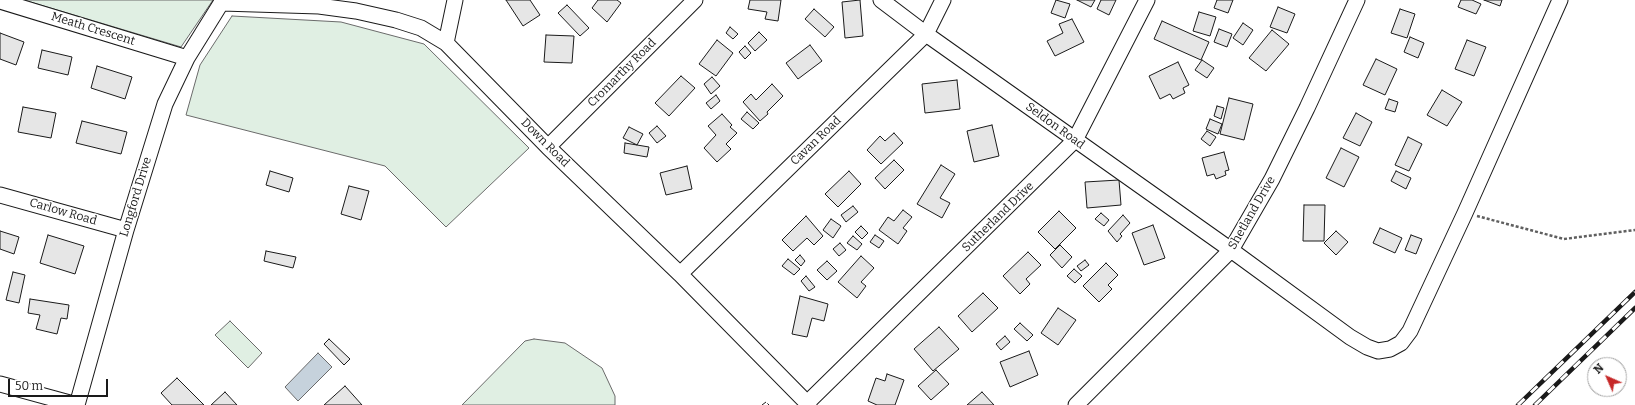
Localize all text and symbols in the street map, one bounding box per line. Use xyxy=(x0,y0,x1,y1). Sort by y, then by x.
street label: Meath Crescent xyxy=(49,9,137,49)
street label: Cromarthy Road xyxy=(585,36,659,110)
street label: Seldon Road xyxy=(1023,100,1087,152)
street label: Cavan Road xyxy=(788,113,844,169)
street label: Down Road xyxy=(518,116,572,170)
street label: Longford Drive xyxy=(117,155,155,239)
street label: Shetland Drive xyxy=(1225,174,1279,252)
street label: Sutherland Drive xyxy=(959,179,1037,255)
street label: Carlow Road xyxy=(28,196,98,228)
north arrow xyxy=(1587,357,1627,397)
text: N xyxy=(1591,361,1606,376)
scale bar xyxy=(10,371,110,397)
text: 50 m xyxy=(15,379,43,393)

